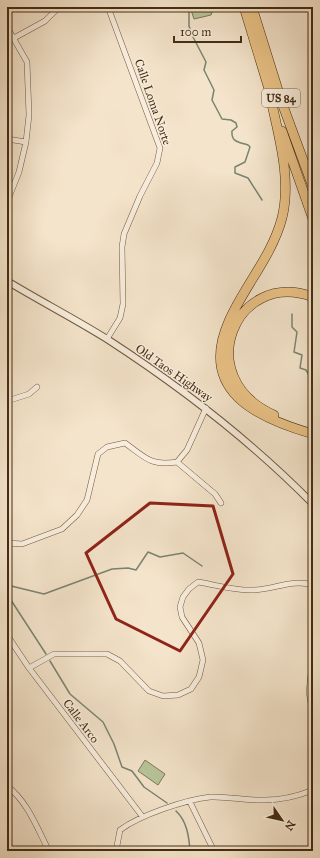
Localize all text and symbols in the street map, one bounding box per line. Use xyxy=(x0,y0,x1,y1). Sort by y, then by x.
scale bar xyxy=(174,18,241,44)
text: 100 m xyxy=(180,25,211,39)
street label: Calle Loma Norte xyxy=(132,57,174,147)
road number: US 84 xyxy=(262,89,300,107)
street label: Old Taos Highway xyxy=(132,341,216,406)
street label: Calle Arco xyxy=(60,696,102,746)
north arrow xyxy=(262,800,302,840)
text: N xyxy=(282,818,298,833)

